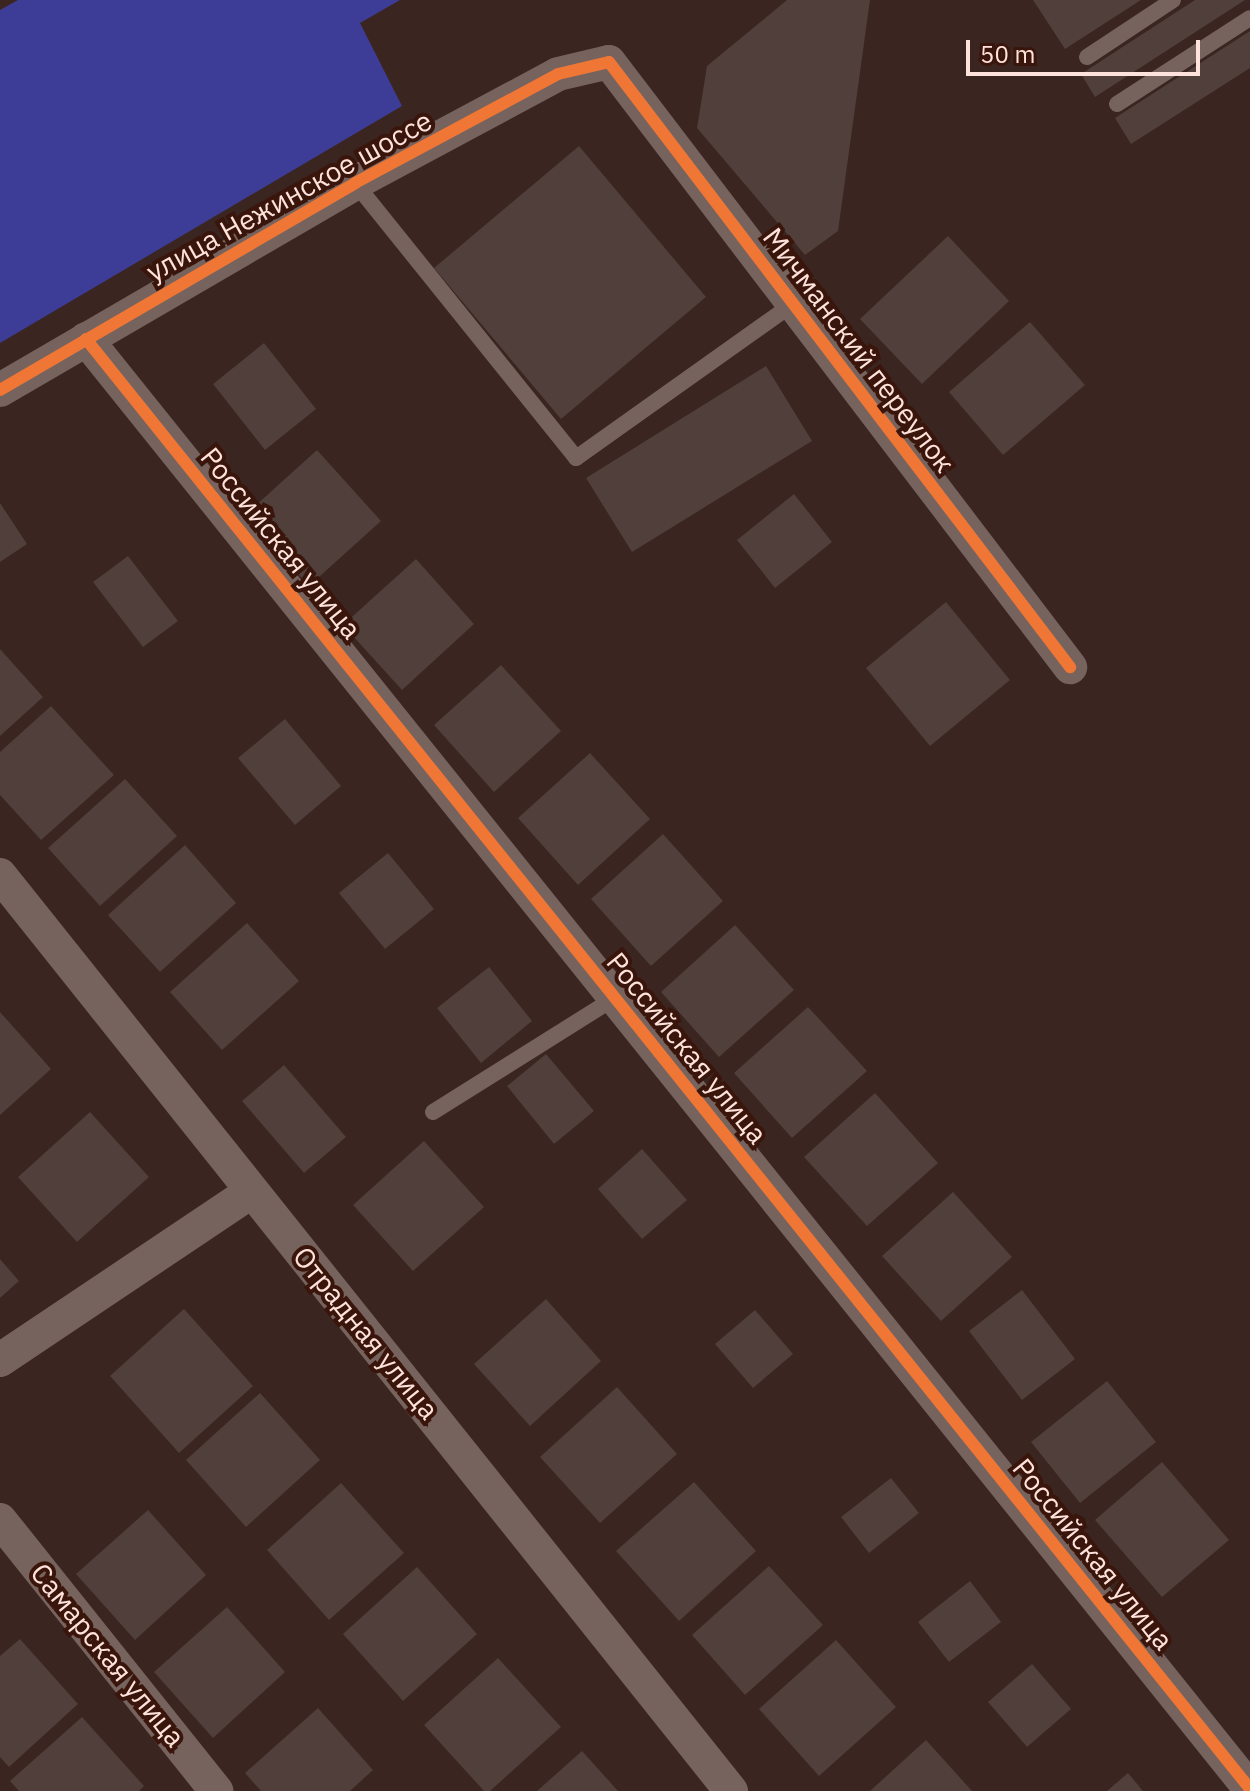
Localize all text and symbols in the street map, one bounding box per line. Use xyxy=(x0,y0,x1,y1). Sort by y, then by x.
scale bar xyxy=(970,24,1204,74)
text: 50 m xyxy=(980,38,1035,70)
street label: улица Нежинское шоссе xyxy=(140,103,438,289)
street label: Мичманский переулок xyxy=(756,221,962,479)
street label: Российская улица xyxy=(194,441,368,645)
street label: Российская улица xyxy=(600,946,774,1150)
street label: Отрадная улица xyxy=(286,1240,446,1426)
street label: Российская улица xyxy=(1006,1452,1180,1656)
street label: Самарская улица xyxy=(24,1556,192,1754)

